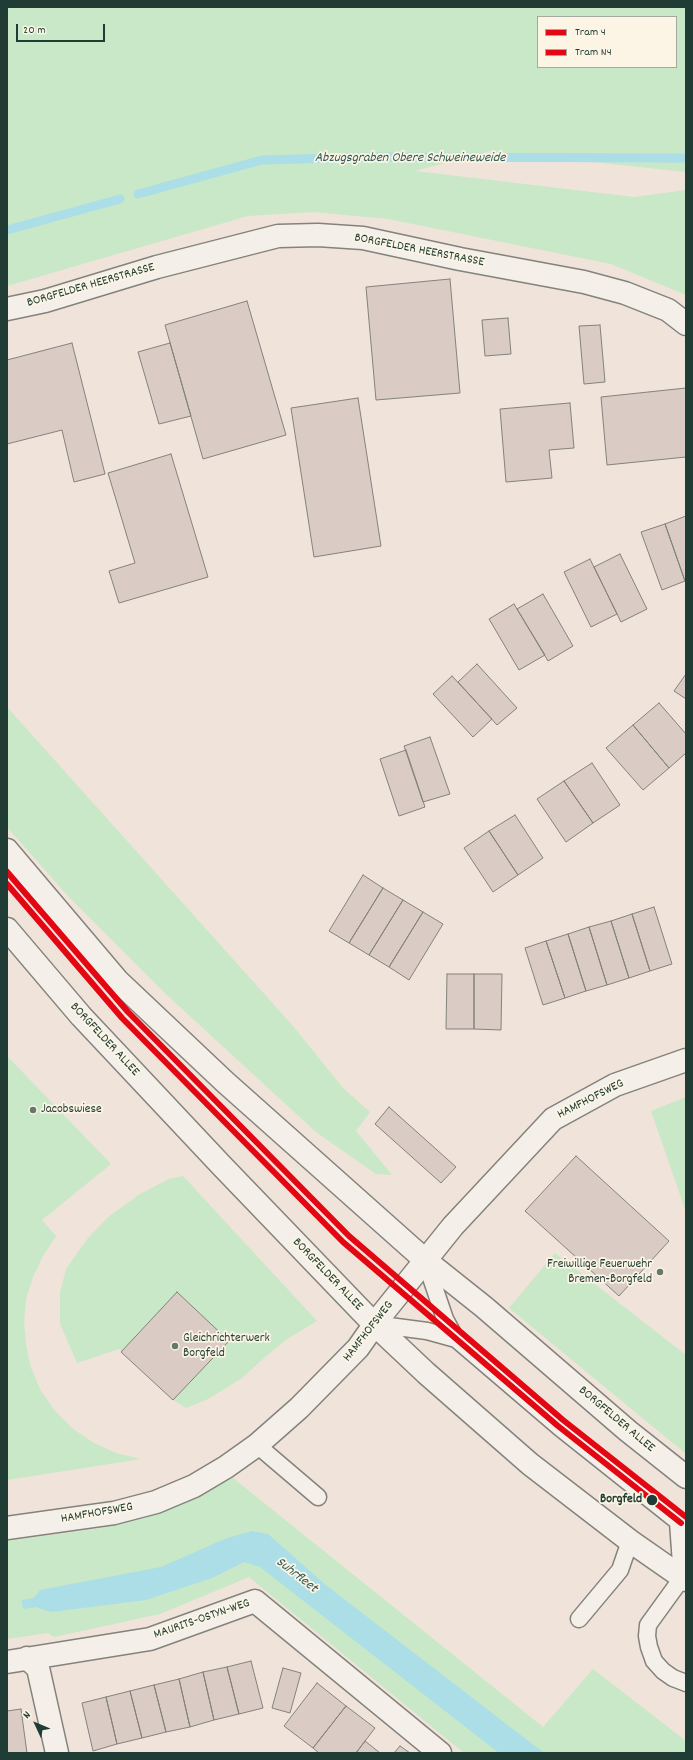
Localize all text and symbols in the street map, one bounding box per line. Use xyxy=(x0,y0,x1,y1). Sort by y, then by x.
scale bar xyxy=(18,16,107,42)
legend xyxy=(537,16,677,68)
text: 20 m xyxy=(23,22,46,39)
text: Tram 4 xyxy=(575,24,606,41)
text: Tram N4 xyxy=(575,44,612,61)
water label: Abzugsgraben Obere Schweineweide xyxy=(315,151,505,167)
street label: BORGFELDER HEERSTRASSE xyxy=(353,231,485,271)
street label: BORGFELDER HEERSTRASSE xyxy=(25,260,157,312)
street label: BORGFELDER ALLEE xyxy=(66,1000,142,1080)
street label: HAMFHOFSWEG xyxy=(555,1077,627,1123)
place label: Jacobswiese xyxy=(41,1102,102,1118)
marker: Jacobswiese xyxy=(28,1105,38,1115)
street label: BORGFELDER ALLEE xyxy=(288,1235,366,1315)
place label: Freiwillige Feuerwehr Bremen-Borgfeld xyxy=(547,1257,652,1288)
marker: Freiwillige Feuerwehr Bremen-Borgfeld xyxy=(655,1267,665,1277)
street label: HAMFHOFSWEG xyxy=(340,1299,398,1365)
place label: Gleichrichterwerk Borgfeld xyxy=(183,1331,270,1362)
marker: Gleichrichterwerk Borgfeld xyxy=(170,1341,180,1351)
street label: BORGFELDER ALLEE xyxy=(575,1383,657,1457)
place label: Borgfeld xyxy=(600,1492,642,1508)
marker: Borgfeld xyxy=(645,1493,659,1507)
street label: HAMFHOFSWEG xyxy=(60,1500,134,1528)
water label: Suhrfleet xyxy=(272,1555,320,1597)
street label: MAURITS-OSTYN-WEG xyxy=(152,1596,252,1644)
north arrow xyxy=(16,1704,56,1744)
text: N xyxy=(20,1708,35,1723)

